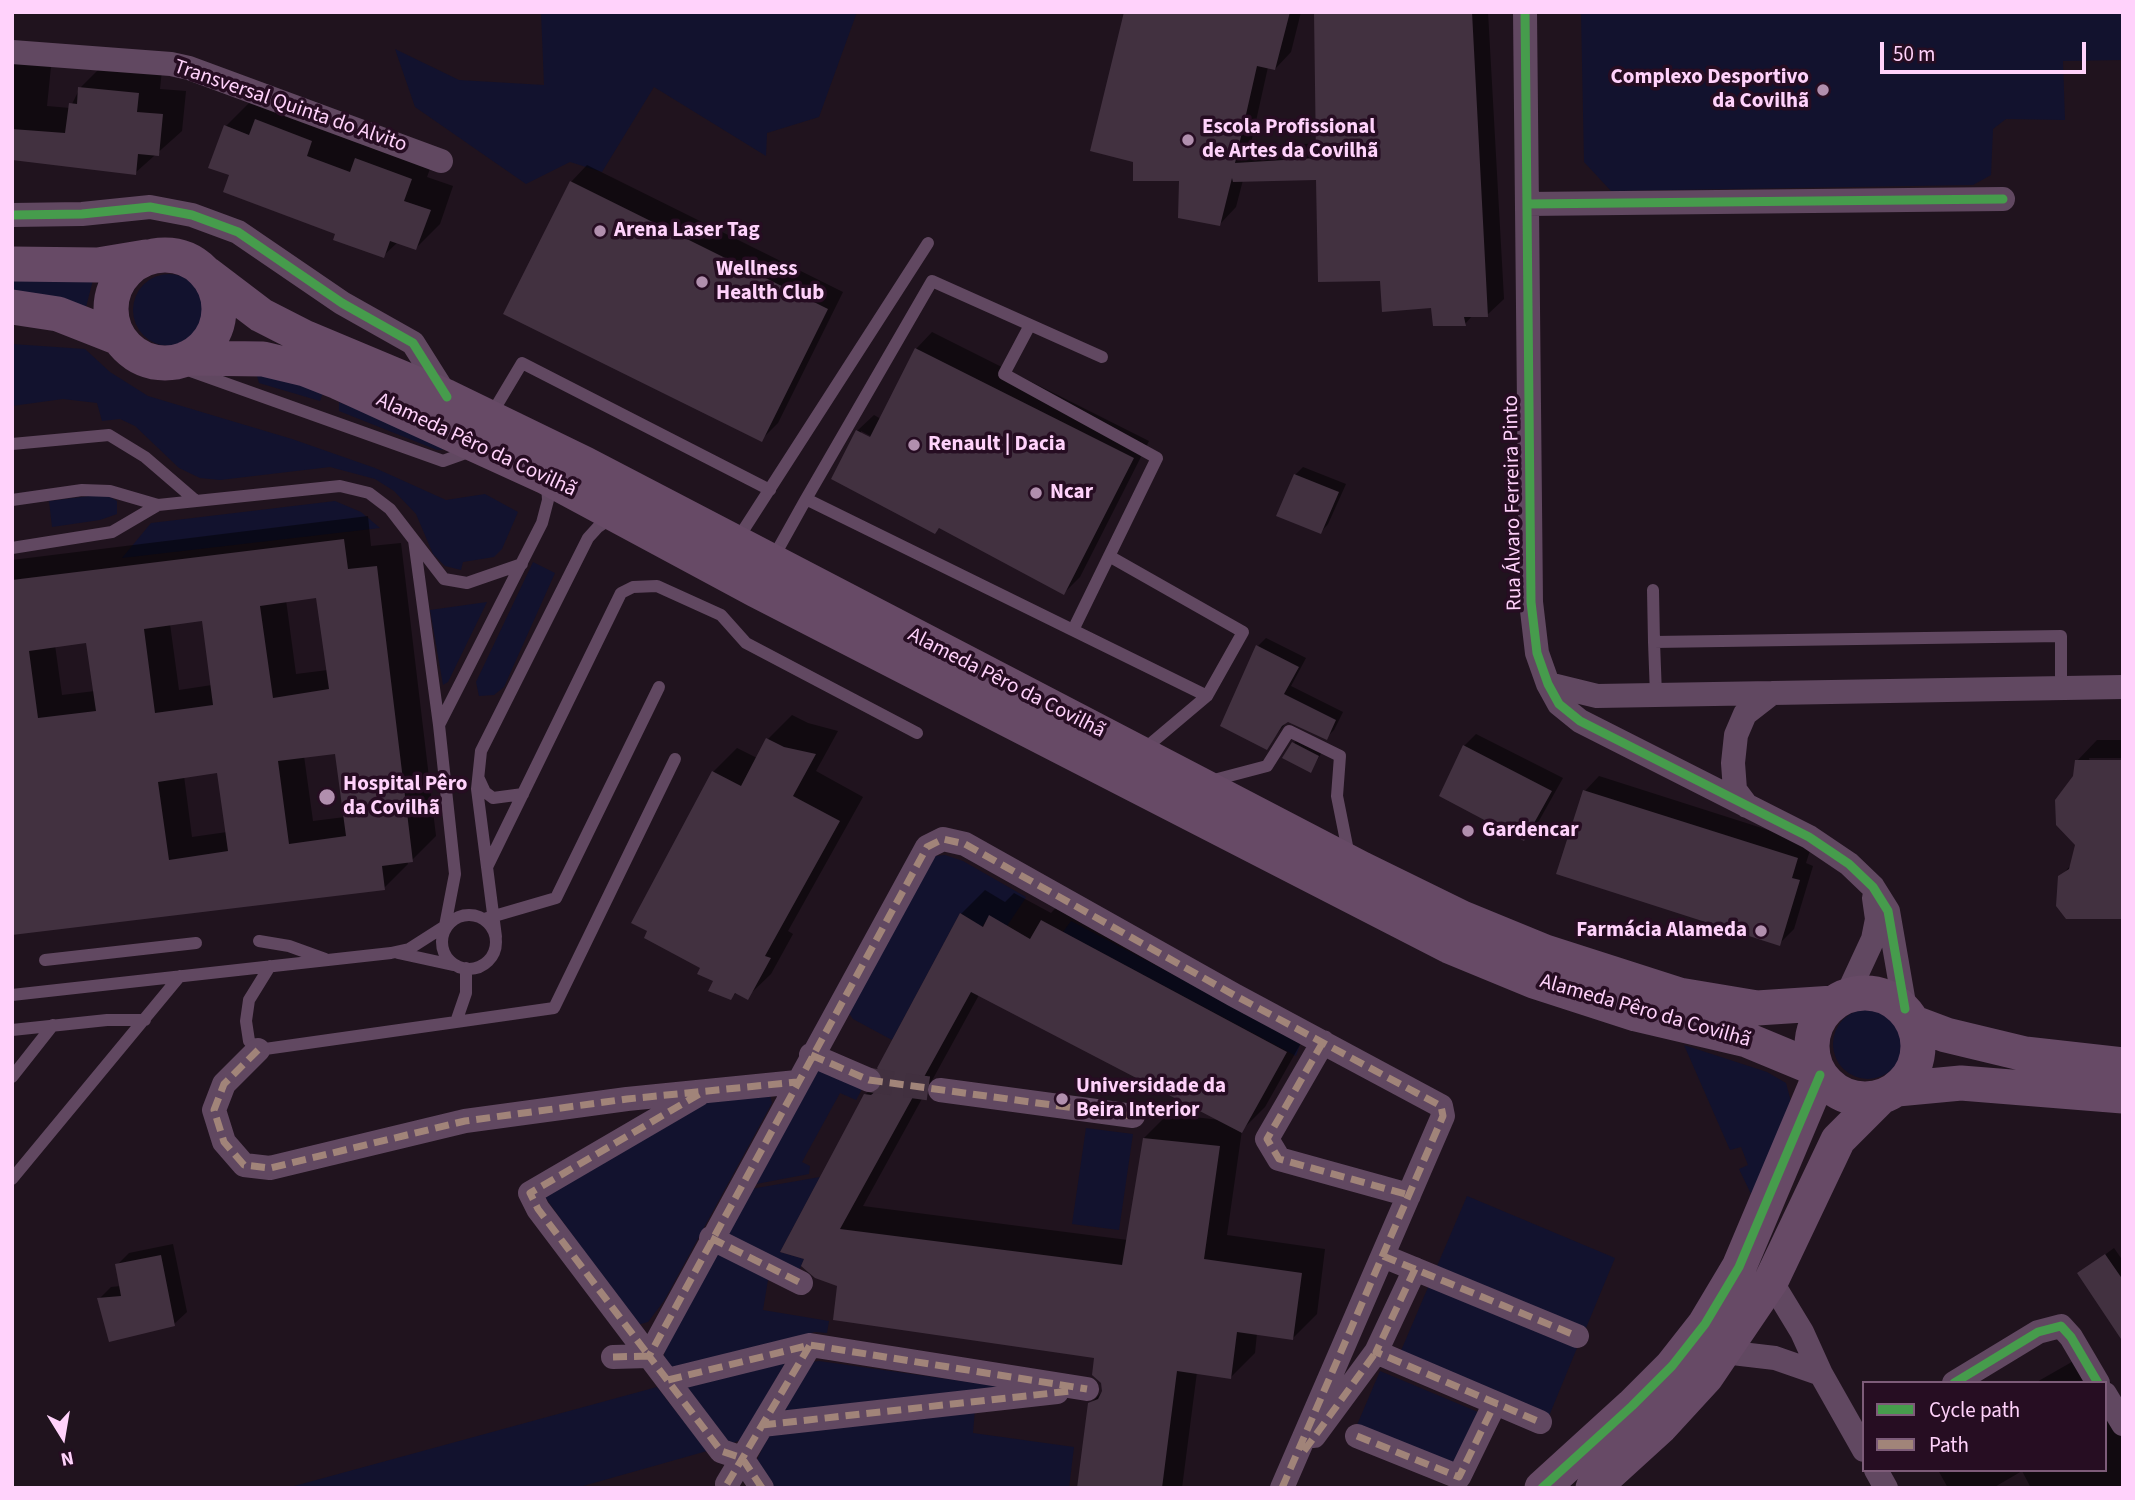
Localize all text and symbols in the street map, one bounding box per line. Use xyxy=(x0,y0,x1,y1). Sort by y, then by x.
scale bar xyxy=(1883,28,2090,72)
text: 50 m xyxy=(1893,39,1935,69)
street label: Transversal Quinta do Alvito xyxy=(170,55,410,159)
place label: Complexo Desportivo da Covilhã xyxy=(1611,65,1809,115)
marker: Complexo Desportivo da Covilhã xyxy=(1815,82,1831,98)
place label: Escola Profissional de Artes da Covilhã xyxy=(1202,115,1378,165)
marker: Escola Profissional de Artes da Covilhã xyxy=(1180,132,1196,148)
place label: Arena Laser Tag xyxy=(614,218,760,244)
marker: Arena Laser Tag xyxy=(592,223,608,239)
place label: Wellness Health Club xyxy=(716,257,824,307)
marker: Wellness Health Club xyxy=(694,274,710,290)
street label: Alameda Pêro da Covilhã xyxy=(372,388,580,504)
street label: Rua Álvaro Ferreira Pinto xyxy=(1500,395,1528,611)
place label: Renault | Dacia xyxy=(928,432,1066,458)
marker: Renault | Dacia xyxy=(906,437,922,453)
place label: Ncar xyxy=(1050,480,1093,506)
marker: Ncar xyxy=(1028,485,1044,501)
street label: Alameda Pêro da Covilhã xyxy=(903,623,1109,745)
place label: Hospital Pêro da Covilhã xyxy=(343,772,467,822)
marker: Hospital Pêro da Covilhã xyxy=(317,787,337,807)
place label: Gardencar xyxy=(1482,818,1579,844)
marker: Gardencar xyxy=(1460,823,1476,839)
place label: Farmácia Alameda xyxy=(1576,918,1747,944)
marker: Farmácia Alameda xyxy=(1753,923,1769,939)
street label: Alameda Pêro da Covilhã xyxy=(1537,970,1753,1054)
place label: Universidade da Beira Interior xyxy=(1076,1074,1226,1124)
marker: Universidade da Beira Interior xyxy=(1054,1091,1070,1107)
legend xyxy=(1862,1381,2107,1472)
text: Cycle path xyxy=(1929,1395,2020,1425)
north arrow xyxy=(28,1402,98,1472)
text: Path xyxy=(1929,1430,1969,1460)
text: N xyxy=(58,1444,76,1473)

